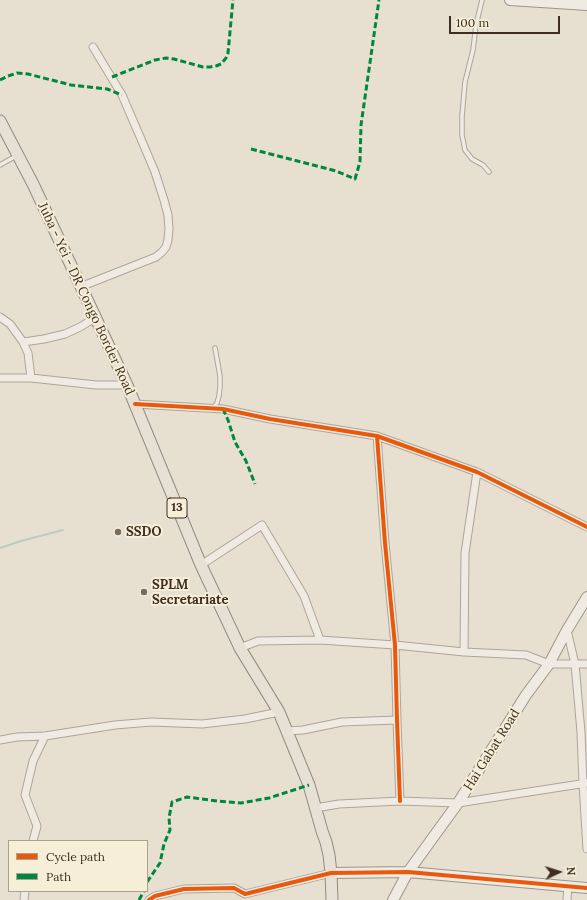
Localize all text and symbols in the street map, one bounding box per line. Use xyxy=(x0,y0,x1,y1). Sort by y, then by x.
scale bar xyxy=(451,8,562,34)
text: 100 m xyxy=(456,15,489,30)
street label: Juba - Yei - DR Congo Border Road xyxy=(34,200,138,398)
road number: 13 xyxy=(167,498,187,518)
place label: SSDO xyxy=(126,524,161,540)
marker: SSDO xyxy=(113,527,123,537)
place label: SPLM Secretariate xyxy=(152,577,228,608)
marker: SPLM Secretariate xyxy=(139,587,149,597)
street label: Hai Gabat Road xyxy=(461,706,523,794)
legend xyxy=(8,840,148,892)
text: Cycle path xyxy=(46,849,105,864)
north arrow xyxy=(539,852,579,892)
text: N xyxy=(564,866,578,876)
text: Path xyxy=(46,869,71,884)

